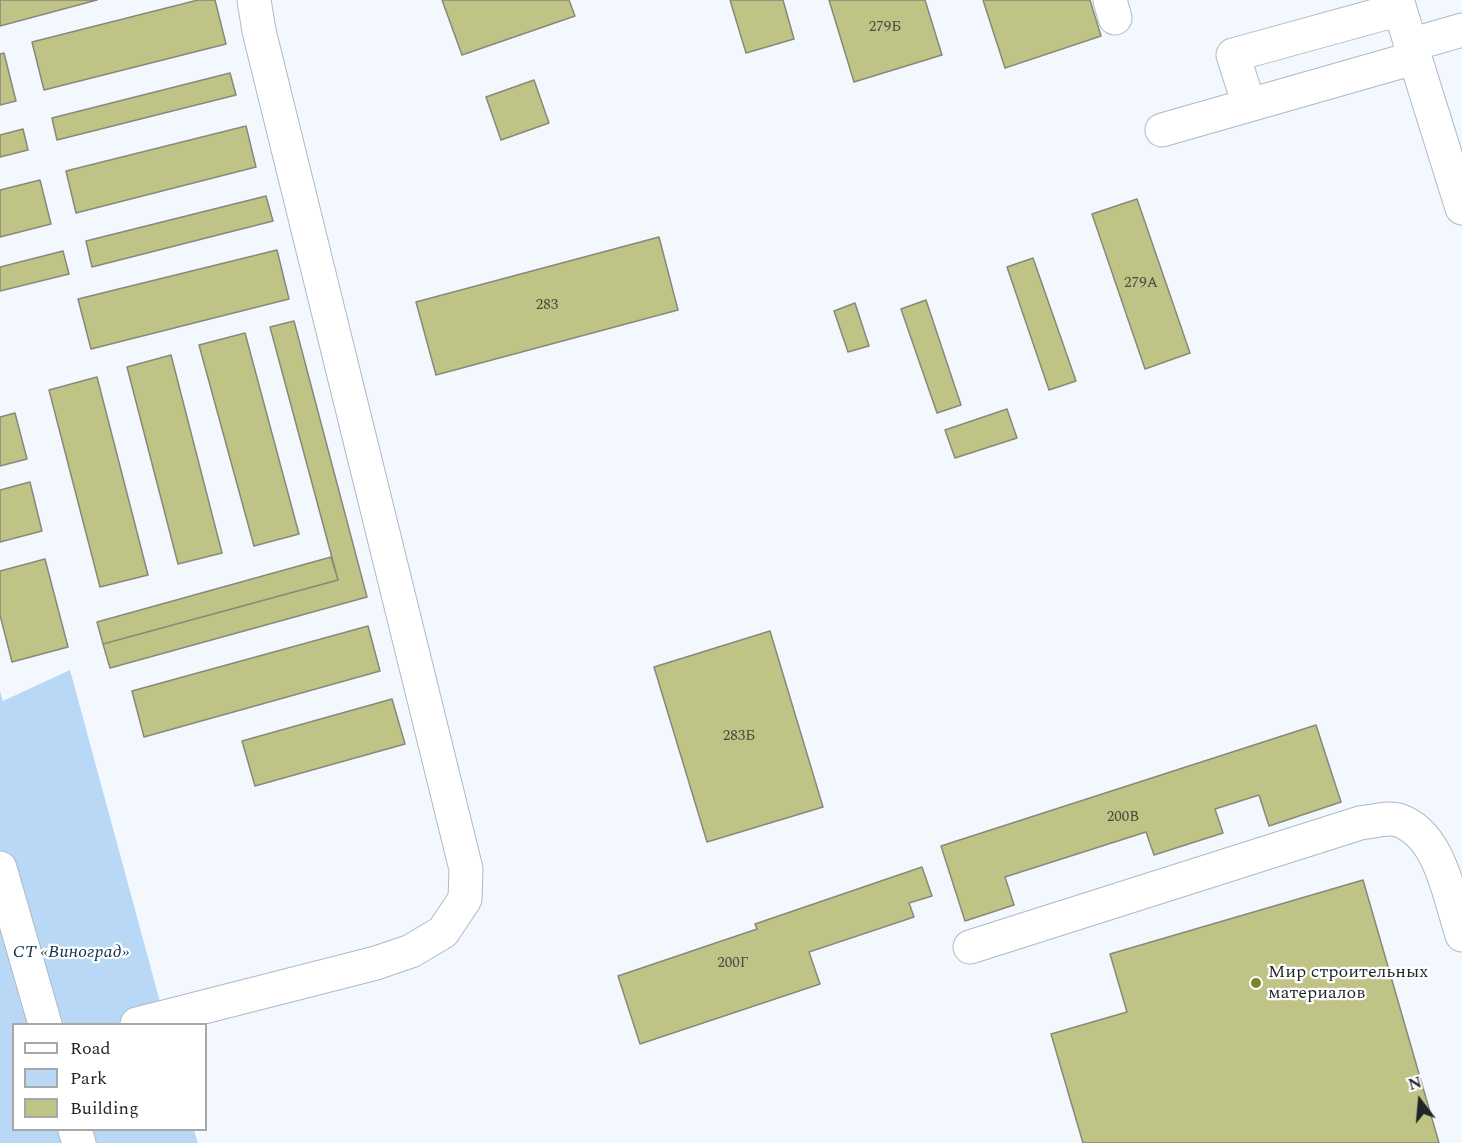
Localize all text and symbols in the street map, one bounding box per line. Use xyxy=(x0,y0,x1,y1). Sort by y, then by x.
house number: 279Б xyxy=(869,19,901,37)
house number: 279А xyxy=(1124,275,1158,293)
house number: 283 xyxy=(536,297,558,315)
house number: 283Б xyxy=(723,728,755,746)
house number: 200В xyxy=(1107,809,1139,827)
park label: СТ «Виноград» xyxy=(13,942,129,964)
house number: 200Г xyxy=(717,955,749,973)
place label: Мир строительных материалов xyxy=(1268,962,1428,1004)
marker: Мир строительных материалов xyxy=(1249,976,1263,990)
legend xyxy=(12,1023,207,1131)
text: Road xyxy=(70,1035,111,1062)
text: Park xyxy=(70,1065,107,1092)
text: N xyxy=(1405,1070,1425,1097)
north arrow xyxy=(1390,1071,1450,1131)
text: Building xyxy=(70,1095,139,1122)

